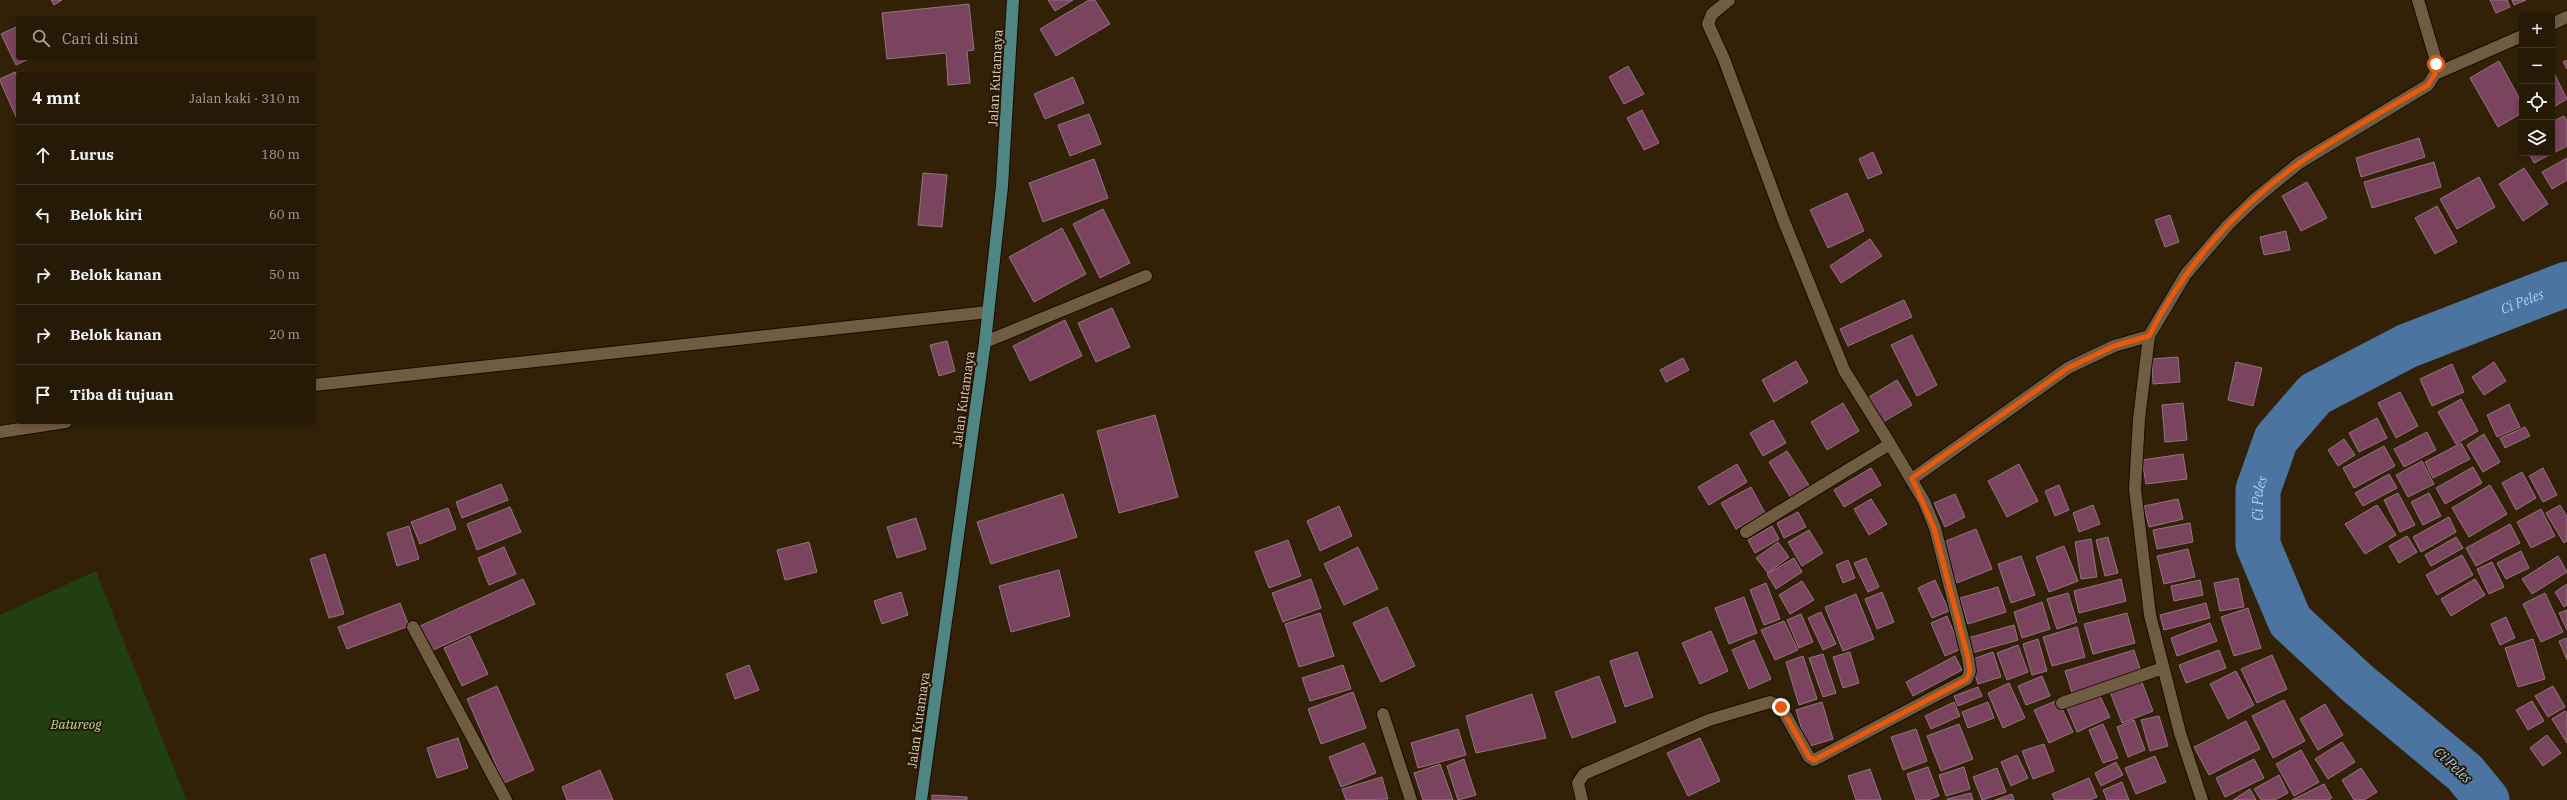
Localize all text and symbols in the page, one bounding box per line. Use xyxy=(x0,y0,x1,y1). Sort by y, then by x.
map controls xyxy=(2519,12,2555,156)
button: + xyxy=(2519,12,2555,48)
search box xyxy=(16,16,316,60)
icon: search xyxy=(30,27,52,49)
text: Cari di sini xyxy=(62,29,138,48)
street label: Jalan Kutamaya xyxy=(984,29,1007,127)
button: − xyxy=(2519,48,2555,84)
route start xyxy=(2427,55,2445,73)
button: locate xyxy=(2519,84,2555,120)
text: 4 mnt xyxy=(32,87,80,109)
text: Jalan kaki · 310 m xyxy=(189,90,300,107)
button: layers xyxy=(2519,120,2555,156)
icon: ahead xyxy=(32,144,54,166)
text: Lurus xyxy=(70,145,114,164)
text: 180 m xyxy=(261,146,300,163)
icon: left xyxy=(32,204,54,226)
text: Belok kiri xyxy=(70,205,142,224)
text: 60 m xyxy=(269,206,300,223)
icon: right xyxy=(32,264,54,286)
text: Belok kanan xyxy=(70,265,162,284)
text: 50 m xyxy=(269,266,300,283)
water label: Ci Peles xyxy=(2498,285,2547,318)
icon: right xyxy=(32,324,54,346)
text: Belok kanan xyxy=(70,325,162,344)
text: 20 m xyxy=(269,326,300,343)
street label: Jalan Kutamaya xyxy=(948,350,979,448)
icon: arrive xyxy=(32,384,54,406)
text: Tiba di tujuan xyxy=(70,385,174,404)
water label: Ci Peles xyxy=(2249,473,2272,521)
street label: Jalan Kutamaya xyxy=(903,671,934,769)
route end xyxy=(1772,698,1790,716)
park label: Batureog xyxy=(50,716,102,733)
water label: Ci Peles xyxy=(2430,743,2476,787)

